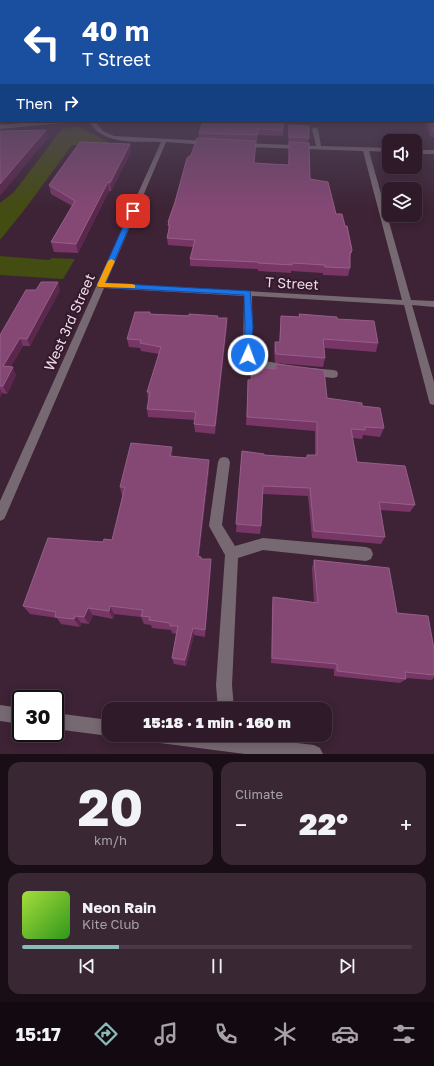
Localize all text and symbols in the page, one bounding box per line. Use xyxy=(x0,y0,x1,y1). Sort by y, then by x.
text: 40 m xyxy=(82,14,149,47)
icon: left xyxy=(16,16,68,68)
text: T Street xyxy=(82,48,151,70)
icon: right xyxy=(60,92,82,114)
text: Then xyxy=(16,94,52,112)
map controls xyxy=(382,134,422,222)
button: sound xyxy=(382,134,422,174)
button: layers xyxy=(382,182,422,222)
pin xyxy=(116,194,150,228)
icon: arrive xyxy=(122,200,144,222)
street label: West 3rd Street xyxy=(40,271,98,373)
street label: T Street xyxy=(265,273,319,293)
position arrow xyxy=(227,334,269,376)
speed limit sign: 30 xyxy=(12,690,64,742)
text: 15:18 · 1 min · 160 m xyxy=(143,713,291,731)
text: 20 xyxy=(78,775,143,837)
text: Climate xyxy=(235,786,283,802)
text: 22° xyxy=(299,806,348,842)
text: − xyxy=(235,811,247,838)
text: + xyxy=(400,811,412,838)
text: km/h xyxy=(94,832,127,848)
text: Neon Rain xyxy=(82,898,156,916)
text: Kite Club xyxy=(82,916,139,932)
icon: previous xyxy=(76,955,98,977)
icon: pause xyxy=(206,955,228,977)
icon: next xyxy=(336,955,358,977)
icon: directions xyxy=(92,1020,120,1048)
icon: music xyxy=(152,1020,180,1048)
icon: phone xyxy=(212,1020,240,1048)
icon: climate xyxy=(271,1020,299,1048)
icon: car xyxy=(331,1020,359,1048)
icon: filters xyxy=(390,1020,418,1048)
text: 15:17 xyxy=(16,1023,61,1045)

